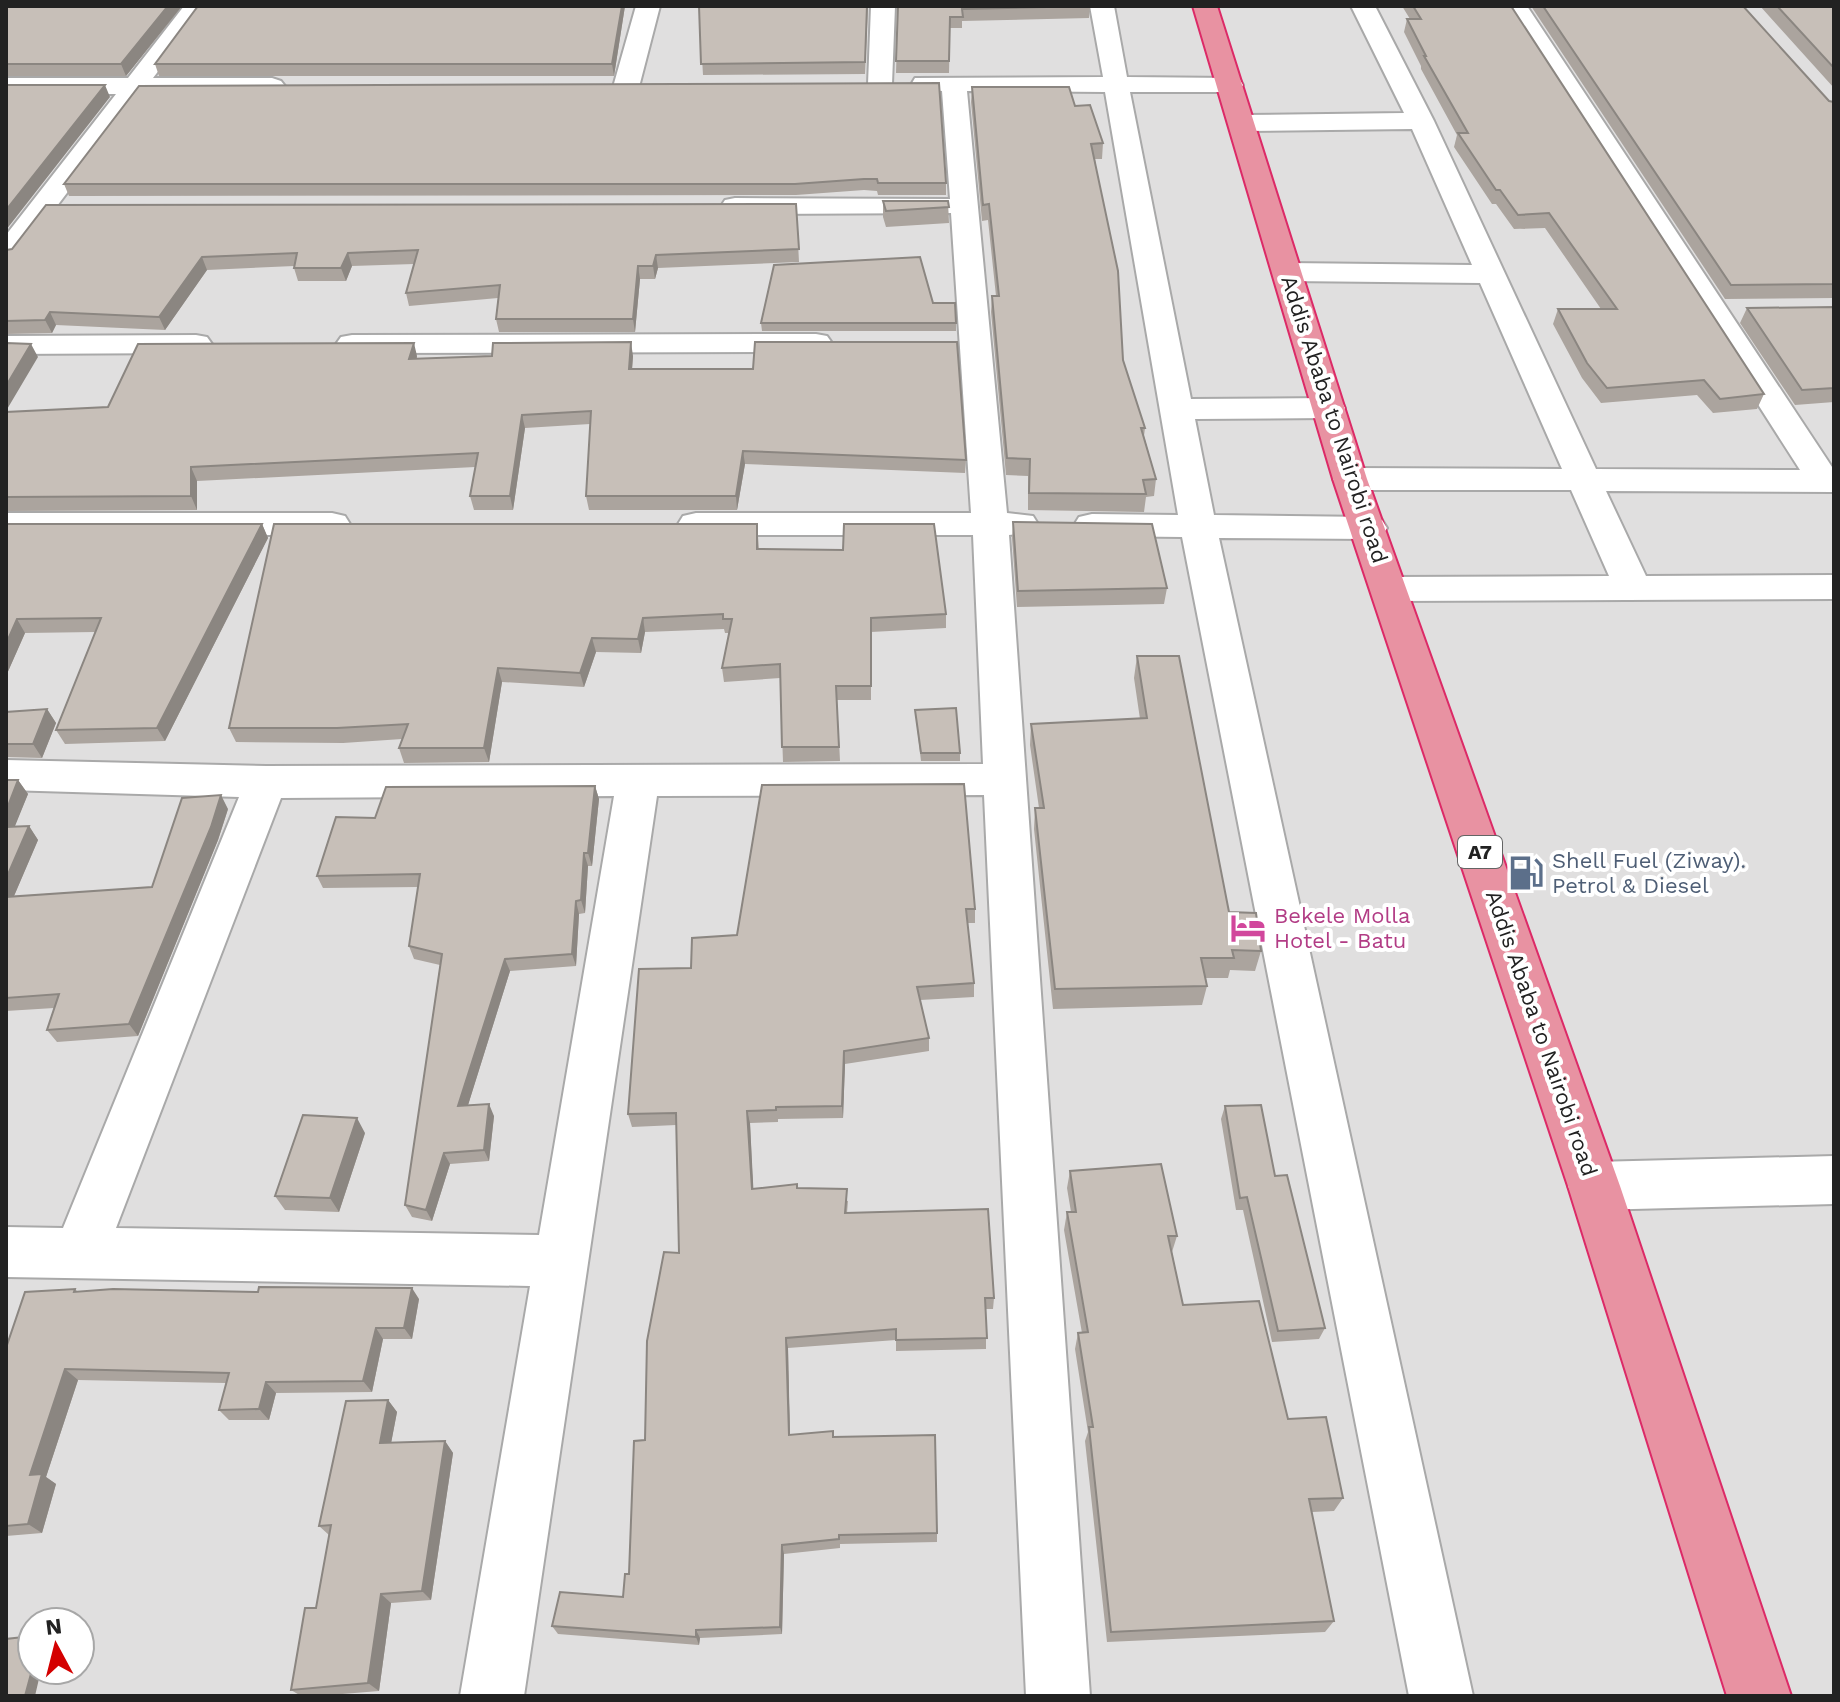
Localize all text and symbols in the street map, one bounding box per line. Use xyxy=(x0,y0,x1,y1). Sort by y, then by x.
street label: Addis Ababa to Nairobi road xyxy=(1276,272,1393,566)
road number: A7 xyxy=(1458,836,1502,868)
place label: Shell Fuel (Ziway). Petrol & Diesel xyxy=(1552,848,1746,898)
fuel station icon: Shell Fuel (Ziway). Petrol & Diesel xyxy=(1507,854,1545,892)
street label: Addis Ababa to Nairobi road xyxy=(1481,887,1602,1179)
place label: Bekele Molla Hotel - Batu xyxy=(1274,903,1411,953)
hotel icon: Bekele Molla Hotel - Batu xyxy=(1229,909,1267,947)
north arrow xyxy=(16,1606,96,1686)
text: N xyxy=(44,1613,63,1640)

